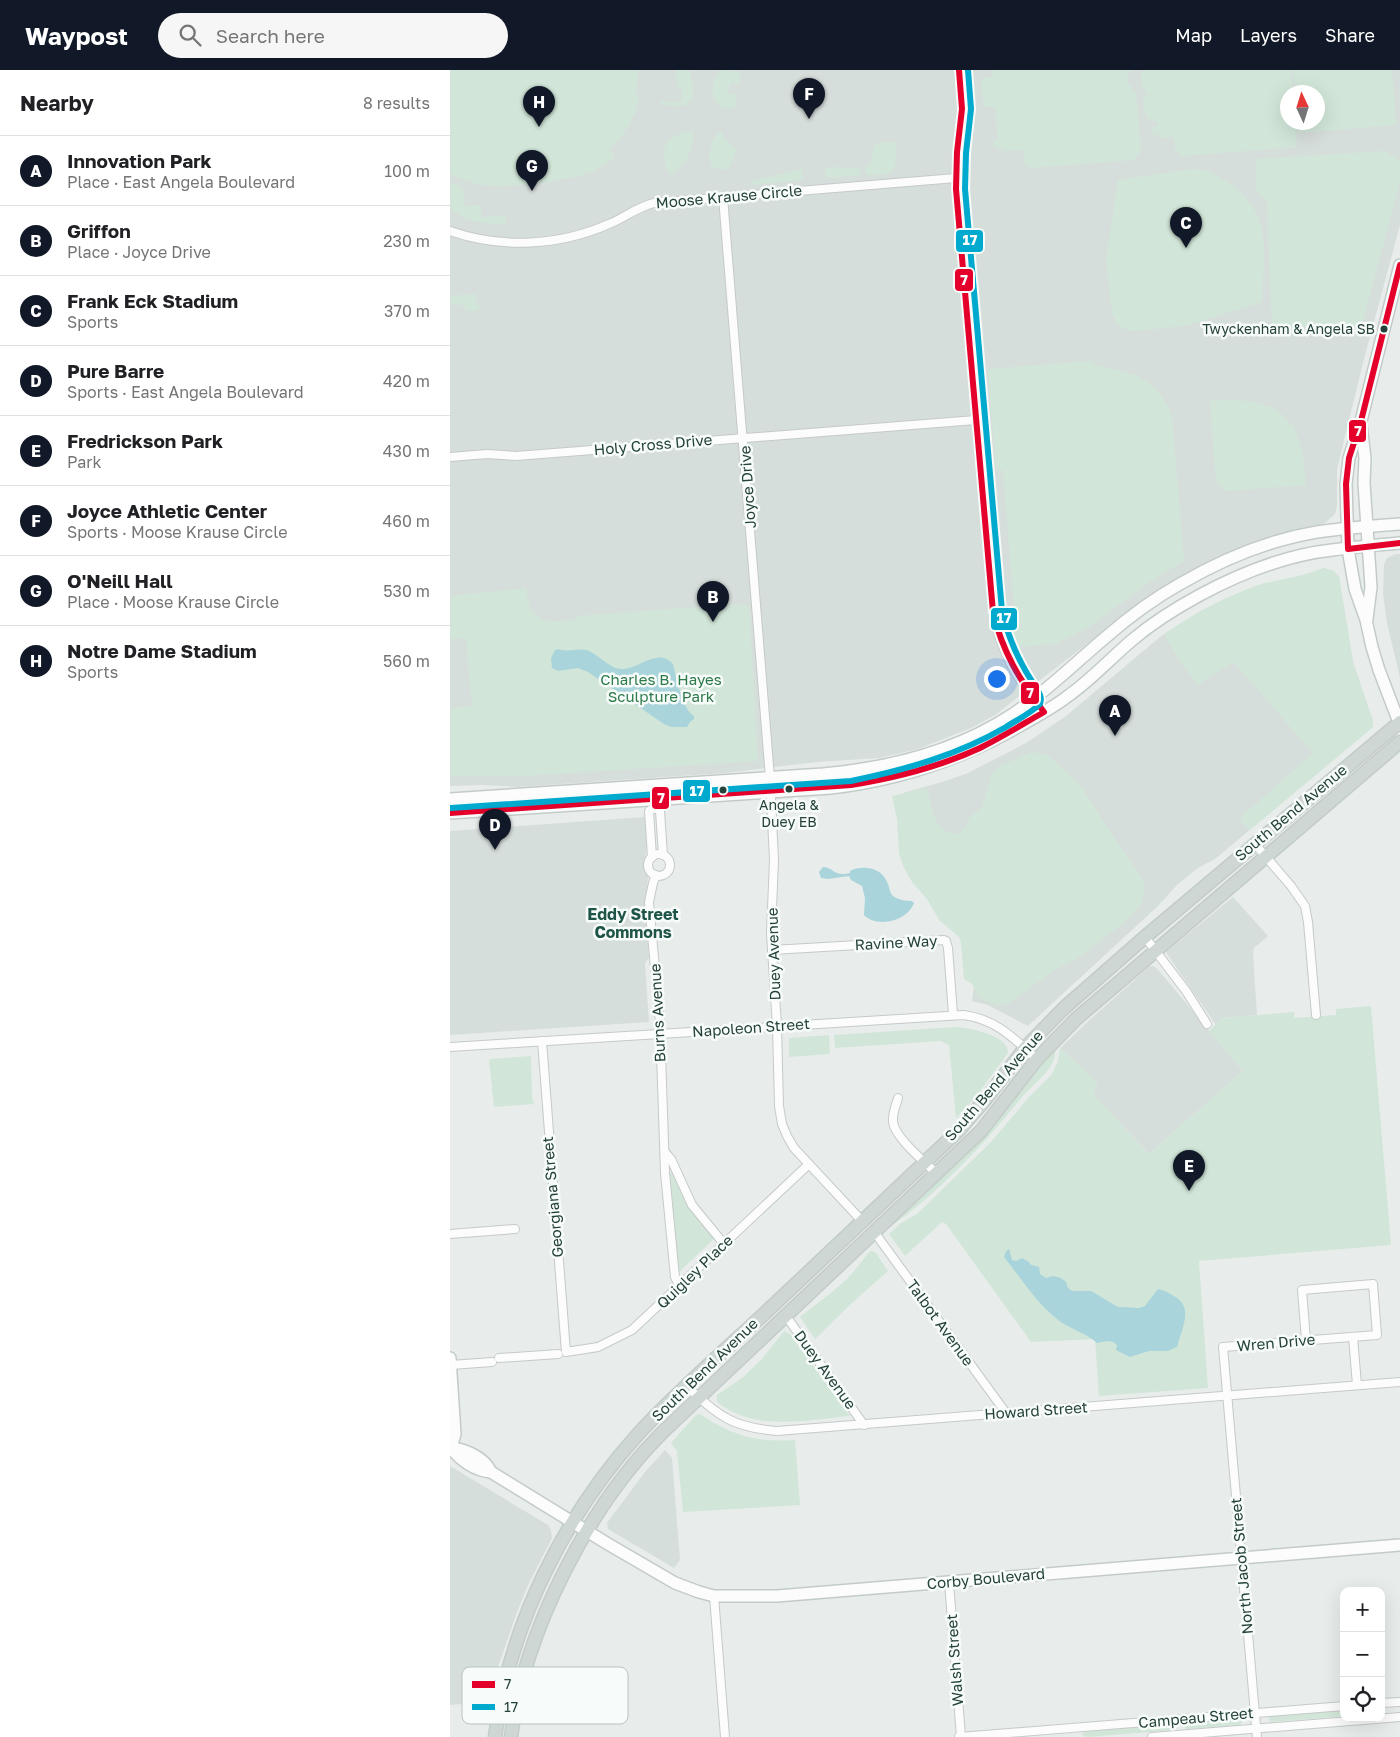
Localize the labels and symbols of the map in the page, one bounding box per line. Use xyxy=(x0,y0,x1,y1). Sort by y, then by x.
pin: F xyxy=(793,78,825,119)
north arrow xyxy=(1280,85,1325,130)
pin: H xyxy=(523,86,555,127)
pin: G xyxy=(516,150,548,191)
street label: Moose Krause Circle xyxy=(655,181,803,211)
pin: C xyxy=(1170,207,1202,248)
line badge: 17 xyxy=(955,229,984,253)
text: 17 xyxy=(963,231,978,248)
line badge: 7 xyxy=(954,268,974,292)
text: 7 xyxy=(960,271,968,288)
place label: Twyckenham & Angela SB xyxy=(1202,320,1375,337)
marker: Twyckenham & Angela SB xyxy=(1379,324,1389,334)
line badge: 7 xyxy=(1348,419,1367,443)
text: 7 xyxy=(1354,422,1362,439)
street label: Holy Cross Drive xyxy=(593,430,713,458)
street label: Joyce Drive xyxy=(735,445,759,529)
pin: B xyxy=(697,581,729,622)
line badge: 17 xyxy=(990,607,1018,631)
text: 17 xyxy=(997,609,1012,626)
your location xyxy=(984,666,1010,692)
park label: Charles B. Hayes Sculpture Park xyxy=(600,670,722,705)
line badge: 7 xyxy=(1020,681,1040,705)
text: 7 xyxy=(1026,684,1034,701)
pin: A xyxy=(1099,695,1131,736)
street label: South Bend Avenue xyxy=(1231,760,1350,864)
line badge: 17 xyxy=(682,779,711,803)
text: 17 xyxy=(690,782,705,799)
marker: Angela & Duey EB xyxy=(784,784,794,794)
unlabelled marker xyxy=(718,785,728,795)
line badge: 7 xyxy=(651,786,670,810)
text: 7 xyxy=(657,789,665,806)
place label: Angela & Duey EB xyxy=(759,796,820,830)
pin: D xyxy=(479,809,511,850)
district label: Eddy Street Commons xyxy=(587,904,679,942)
street label: Duey Avenue xyxy=(762,907,784,1001)
street label: Ravine Way xyxy=(854,931,938,953)
street label: Burns Avenue xyxy=(645,963,669,1063)
street label: Napoleon Street xyxy=(692,1014,810,1040)
street label: South Bend Avenue xyxy=(940,1026,1046,1144)
street label: Georgiana Street xyxy=(538,1136,566,1258)
pin: E xyxy=(1173,1150,1205,1191)
street label: Quigley Place xyxy=(653,1230,736,1312)
street label: Talbot Avenue xyxy=(904,1276,978,1369)
street label: South Bend Avenue xyxy=(647,1314,761,1425)
street label: Duey Avenue xyxy=(791,1326,861,1413)
street label: Wren Drive xyxy=(1236,1330,1316,1354)
street label: Howard Street xyxy=(984,1397,1088,1423)
street label: North Jacob Street xyxy=(1226,1497,1256,1635)
street label: Corby Boulevard xyxy=(926,1564,1046,1592)
street label: Walsh Street xyxy=(942,1613,966,1707)
legend xyxy=(462,1667,628,1724)
text: 7 xyxy=(504,1675,511,1692)
text: 17 xyxy=(504,1698,518,1715)
street label: Campeau Street xyxy=(1138,1703,1254,1731)

